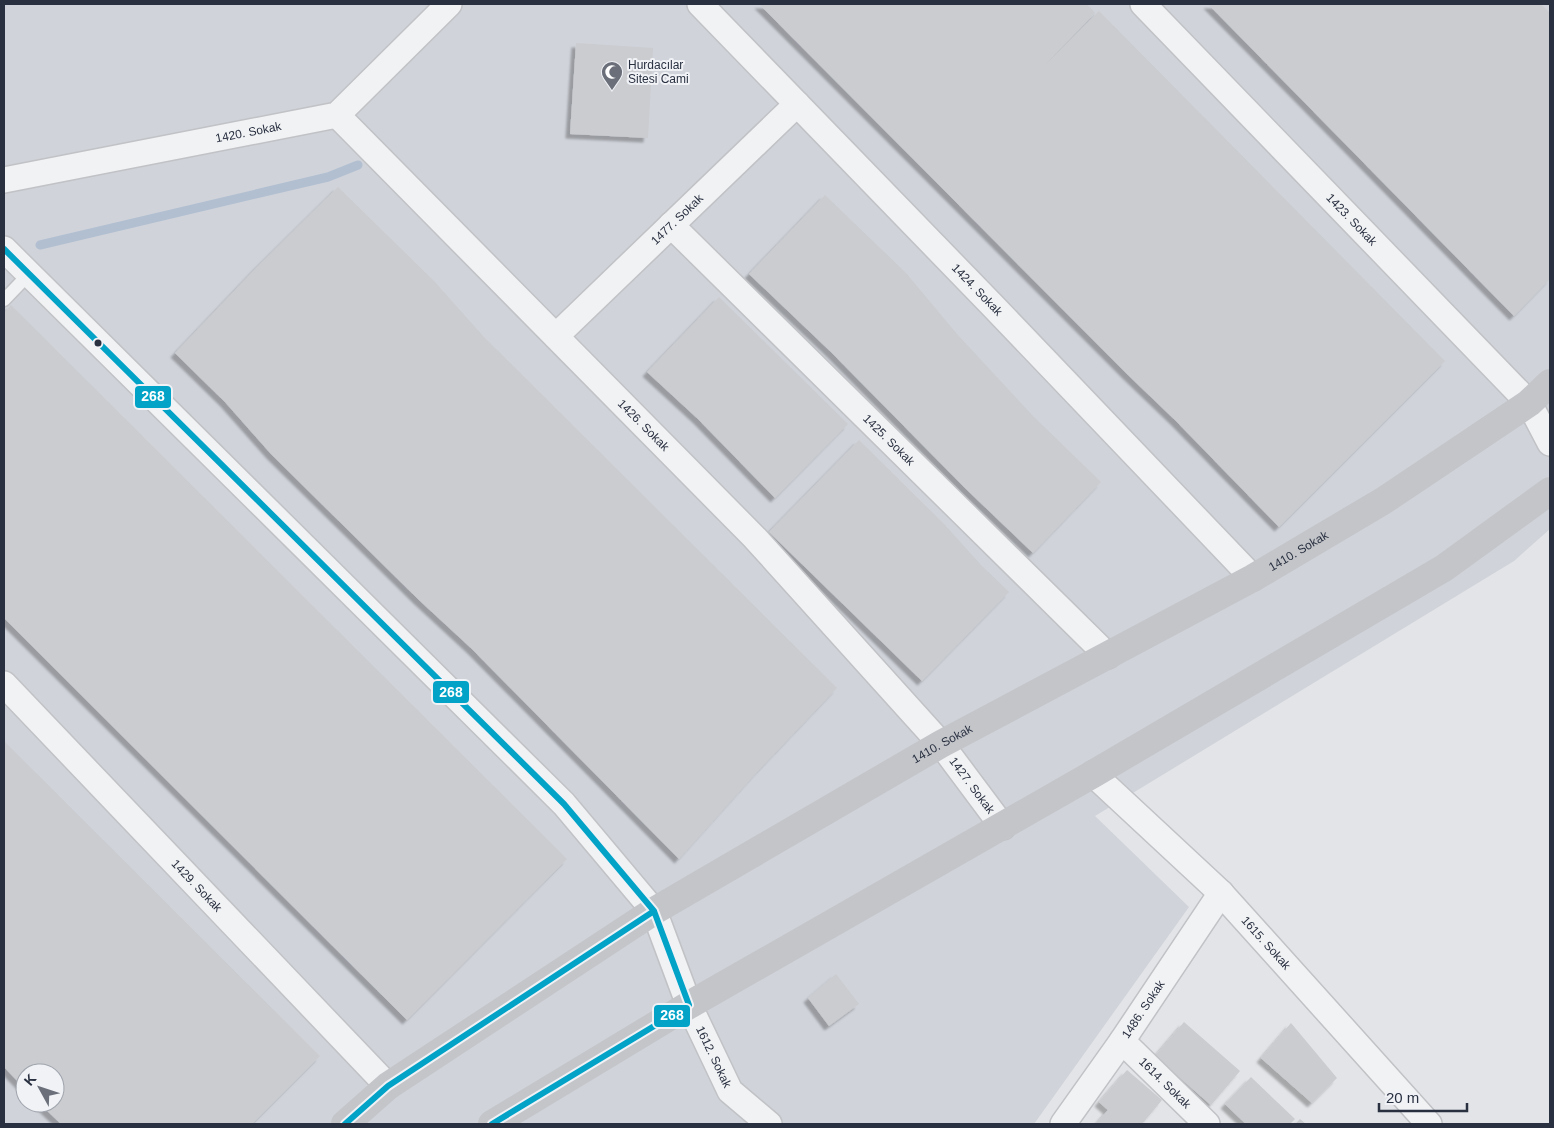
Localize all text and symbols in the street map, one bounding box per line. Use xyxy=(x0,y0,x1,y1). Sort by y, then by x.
place label: Hurdacılar Sitesi Cami xyxy=(628,58,689,86)
mosque icon: Hurdacılar Sitesi Cami xyxy=(600,60,624,91)
street label: 1420. Sokak xyxy=(214,119,284,146)
street label: 1477. Sokak xyxy=(648,191,707,248)
street label: 1423. Sokak xyxy=(1323,191,1381,249)
street label: 1424. Sokak xyxy=(949,261,1006,319)
unlabelled marker xyxy=(93,338,103,348)
line badge: 268 xyxy=(134,385,172,409)
text: 268 xyxy=(141,388,165,404)
street label: 1426. Sokak xyxy=(615,396,673,455)
street label: 1425. Sokak xyxy=(860,411,918,469)
street label: 1410. Sokak xyxy=(1266,528,1332,574)
line badge: 268 xyxy=(432,680,470,704)
text: 268 xyxy=(439,684,463,700)
street label: 1410. Sokak xyxy=(910,721,976,766)
street label: 1427. Sokak xyxy=(946,755,998,817)
street label: 1429. Sokak xyxy=(169,857,226,915)
street label: 1615. Sokak xyxy=(1238,913,1294,973)
street label: 1486. Sokak xyxy=(1119,977,1168,1041)
line badge: 268 xyxy=(653,1004,691,1028)
text: 268 xyxy=(660,1007,684,1023)
street label: 1612. Sokak xyxy=(693,1024,735,1091)
street label: 1614. Sokak xyxy=(1136,1055,1194,1112)
north arrow xyxy=(15,1063,65,1113)
text: K xyxy=(21,1071,39,1089)
scale bar xyxy=(1379,1080,1466,1112)
text: 20 m xyxy=(1386,1089,1419,1106)

